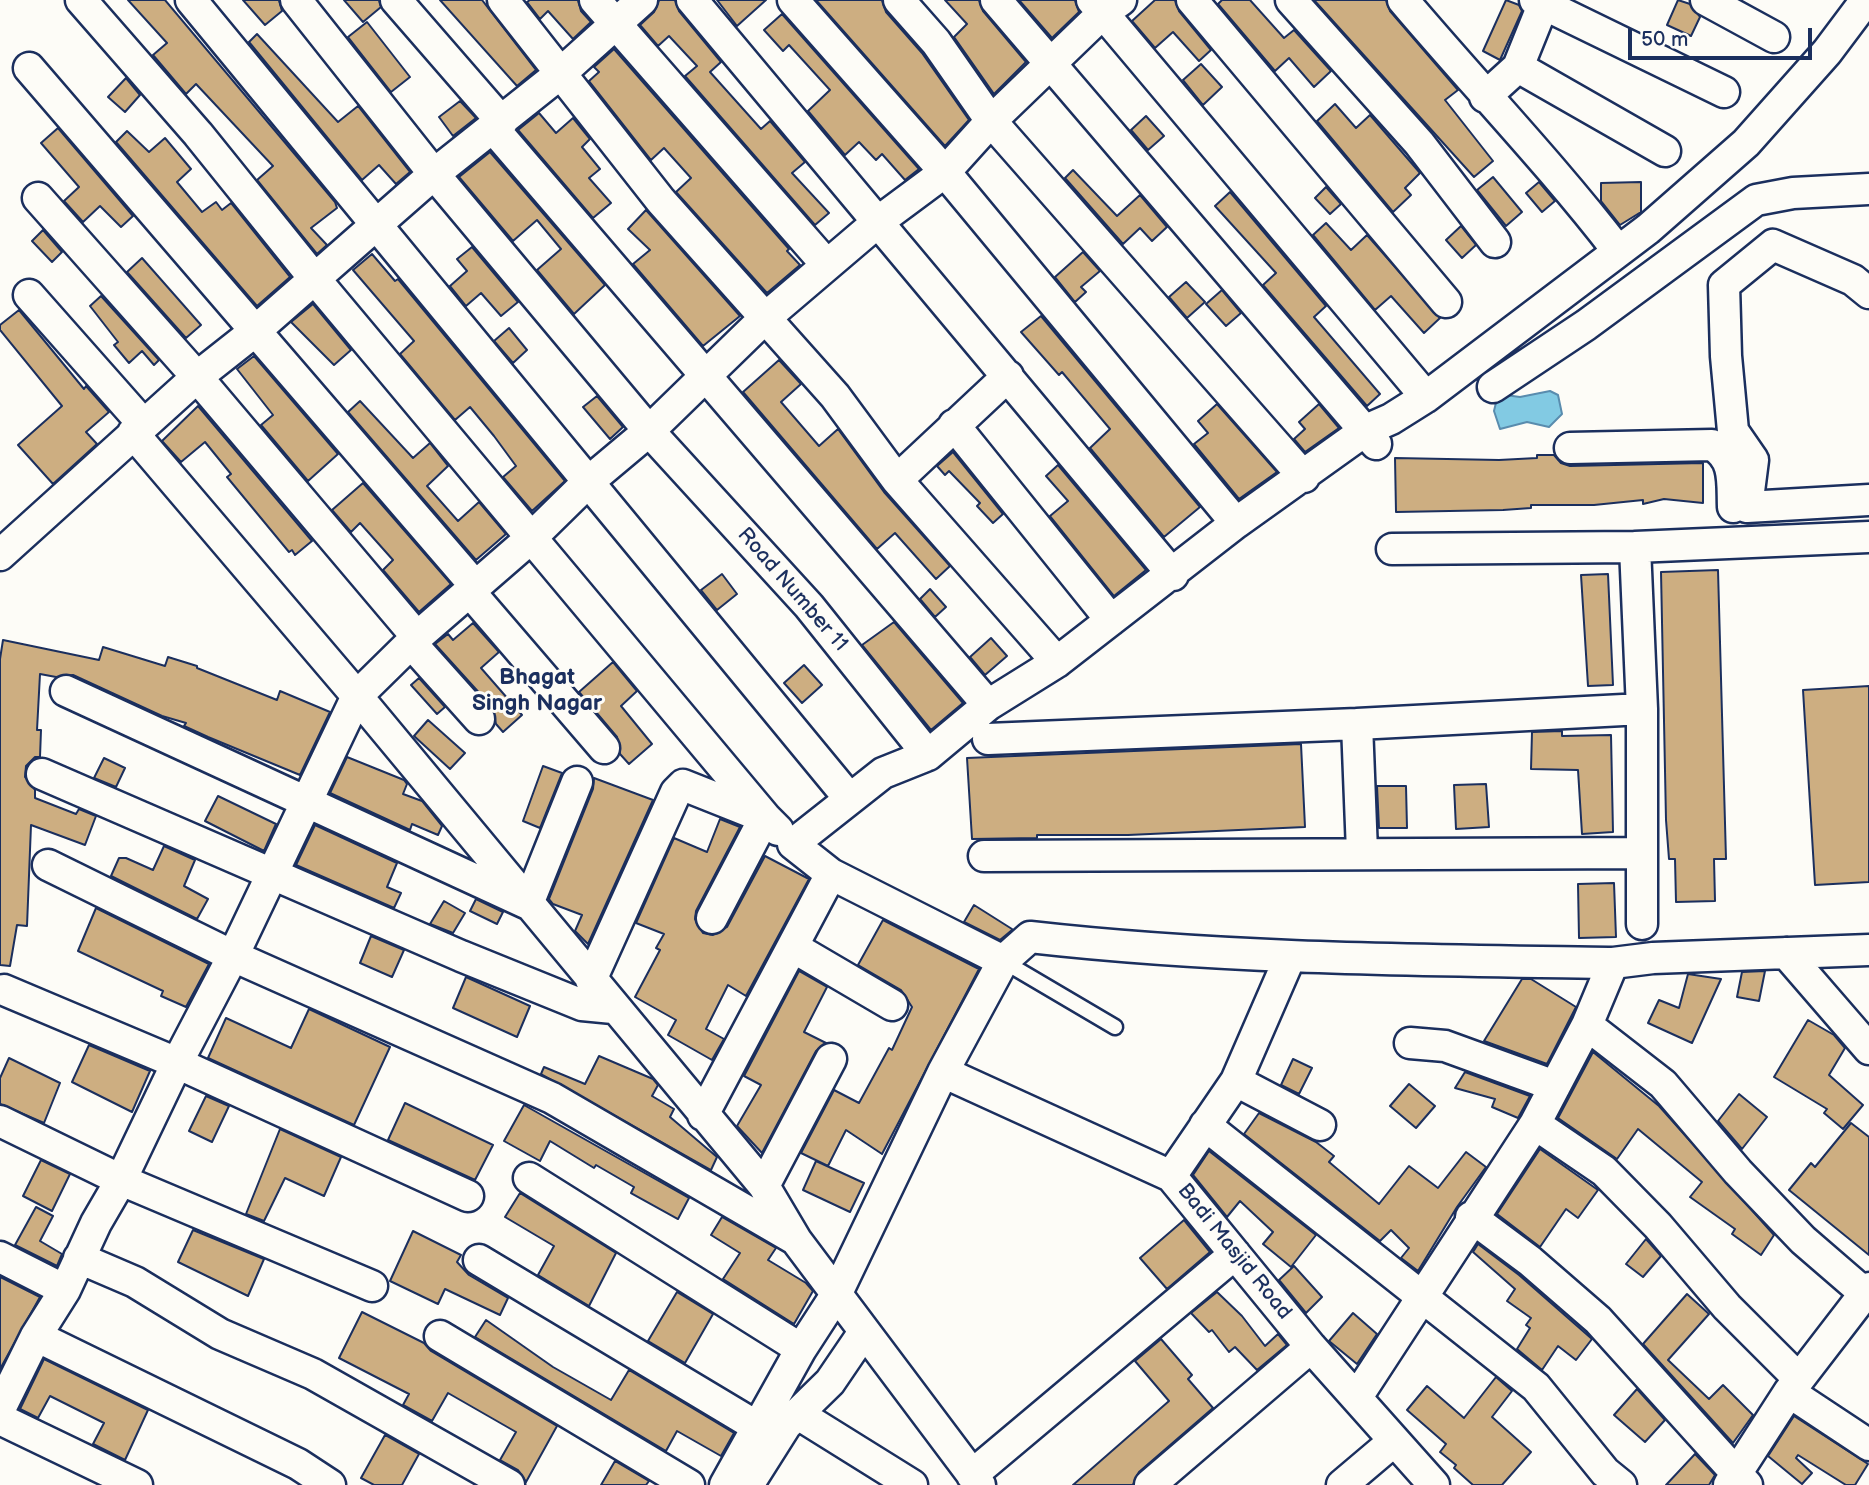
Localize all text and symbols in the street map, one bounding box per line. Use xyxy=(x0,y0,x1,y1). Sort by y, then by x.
scale bar xyxy=(1631,14,1815,58)
text: 50 m xyxy=(1641,27,1688,52)
street label: Road Number 11 xyxy=(732,523,852,657)
district label: Bhagat Singh Nagar xyxy=(472,664,602,718)
street label: Badi Masjid Road xyxy=(1171,1179,1297,1325)

